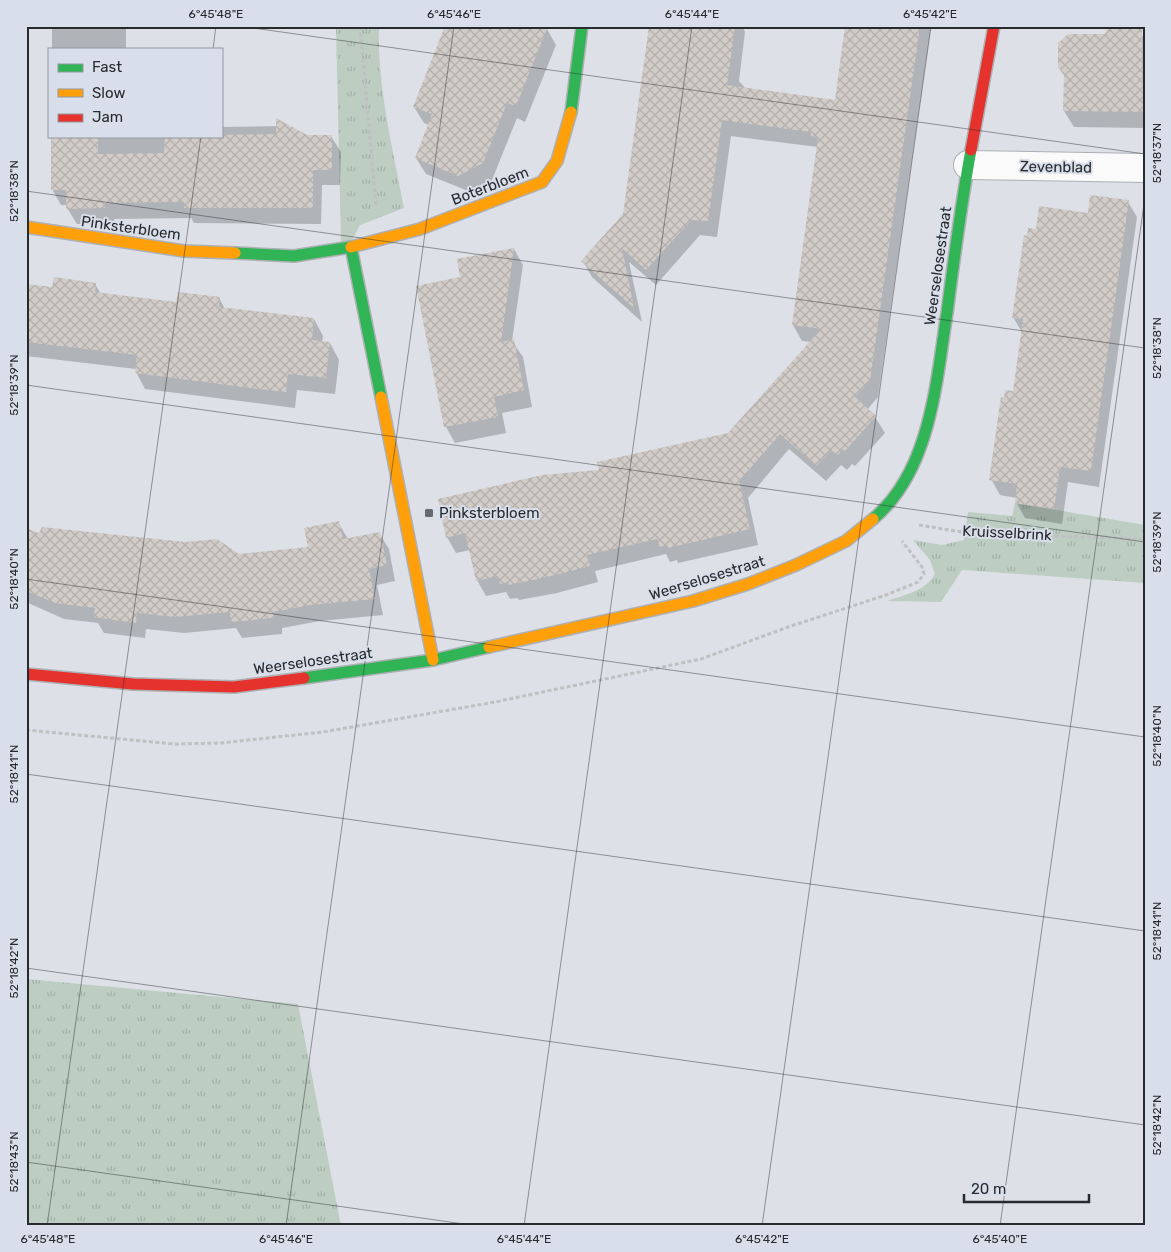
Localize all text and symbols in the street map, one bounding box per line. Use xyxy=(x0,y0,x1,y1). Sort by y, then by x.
text: 6°45'48"E xyxy=(189,7,243,21)
text: 6°45'46"E xyxy=(427,7,481,21)
text: 6°45'44"E xyxy=(665,7,719,21)
text: 6°45'42"E xyxy=(903,7,957,21)
legend xyxy=(48,48,222,138)
text: Fast xyxy=(92,58,122,76)
text: Slow xyxy=(92,84,125,102)
text: Jam xyxy=(92,108,123,126)
text: 52°18'37"N xyxy=(1150,123,1164,183)
street label: Zevenblad xyxy=(1020,157,1092,177)
text: 52°18'38"N xyxy=(7,160,21,222)
street label: Boterbloem xyxy=(449,163,531,209)
street label: Weerselosestraat xyxy=(921,205,955,327)
street label: Pinksterbloem xyxy=(80,212,182,244)
text: 52°18'38"N xyxy=(1150,317,1164,379)
text: 52°18'39"N xyxy=(7,354,21,416)
place label: Pinksterbloem xyxy=(439,504,539,522)
marker: Pinksterbloem xyxy=(423,507,435,519)
text: 52°18'39"N xyxy=(1150,511,1164,573)
street label: Kruisselbrink xyxy=(962,522,1053,544)
text: 52°18'40"N xyxy=(7,548,21,610)
street label: Weerselosestraat xyxy=(647,552,767,604)
street label: Weerselosestraat xyxy=(252,644,374,678)
text: 52°18'40"N xyxy=(1150,705,1164,767)
text: 52°18'41"N xyxy=(7,745,21,803)
text: 52°18'41"N xyxy=(1150,902,1164,960)
text: 52°18'42"N xyxy=(7,938,21,998)
text: 52°18'42"N xyxy=(1150,1095,1164,1155)
text: 52°18'43"N xyxy=(7,1131,21,1193)
scale bar xyxy=(964,1172,1088,1204)
text: 20 m xyxy=(971,1180,1006,1198)
text: 6°45'48"E xyxy=(21,1232,75,1246)
text: 6°45'46"E xyxy=(259,1232,313,1246)
text: 6°45'44"E xyxy=(497,1232,551,1246)
text: 6°45'42"E xyxy=(735,1232,789,1246)
text: 6°45'40"E xyxy=(973,1232,1027,1246)

